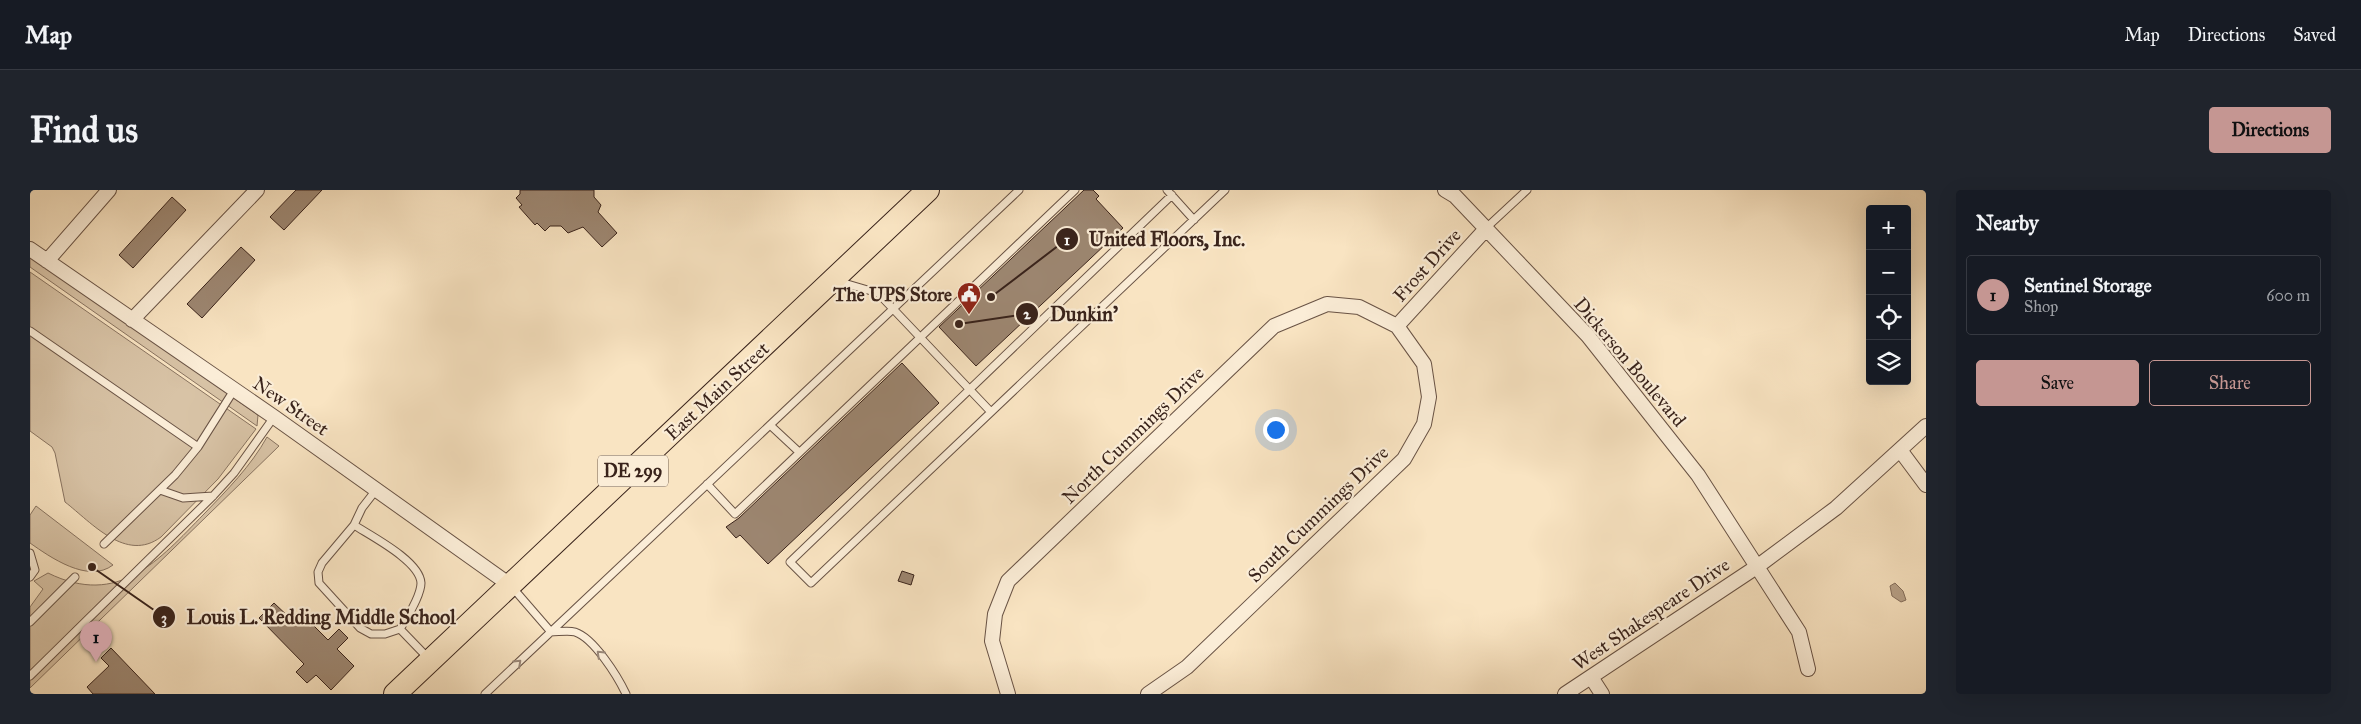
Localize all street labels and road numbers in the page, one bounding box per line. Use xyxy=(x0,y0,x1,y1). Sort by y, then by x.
street label: Frost Drive xyxy=(1388,224,1466,306)
street label: Dickerson Boulevard xyxy=(1569,293,1691,432)
street label: East Main Street xyxy=(660,337,774,445)
street label: North Cummings Drive xyxy=(1057,361,1209,509)
street label: New Street xyxy=(249,371,334,441)
street label: South Cummings Drive xyxy=(1243,441,1394,588)
road number: DE 299 xyxy=(598,456,668,486)
street label: West Shakespeare Drive xyxy=(1568,553,1734,675)

